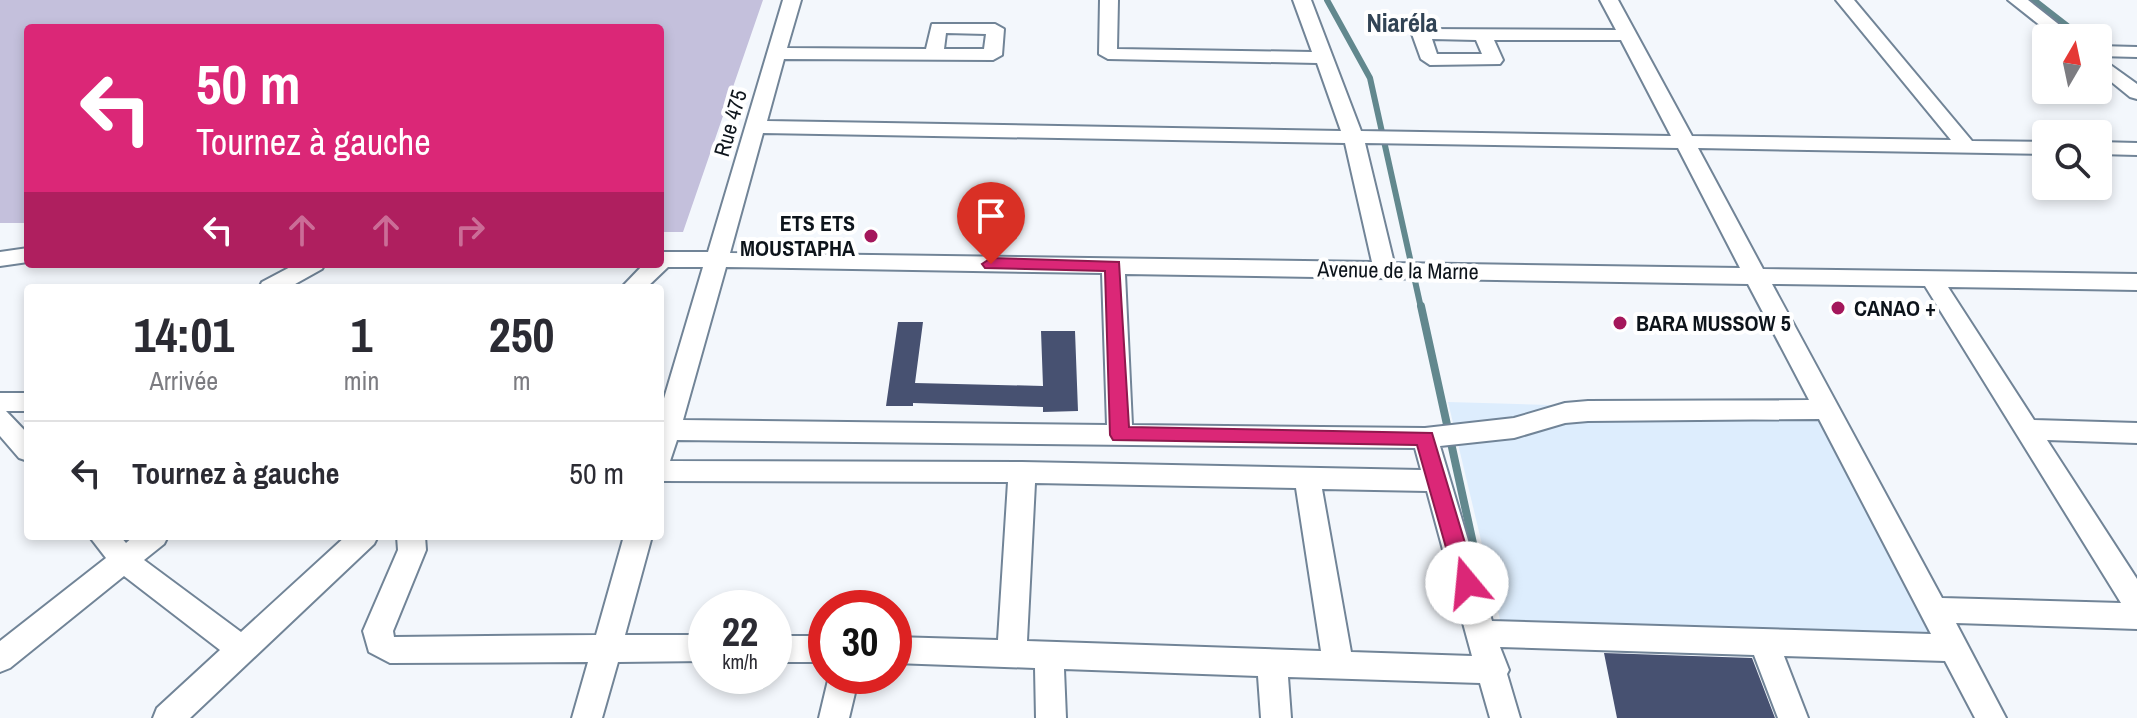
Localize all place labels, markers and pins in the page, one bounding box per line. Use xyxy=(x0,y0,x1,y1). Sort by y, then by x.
pin xyxy=(957,182,1025,264)
place label: ETS ETS MOUSTAPHA xyxy=(740,208,855,263)
marker: ETS ETS MOUSTAPHA xyxy=(862,227,880,245)
place label: CANAO + xyxy=(1854,293,1936,323)
marker: CANAO + xyxy=(1829,299,1847,317)
place label: BARA MUSSOW 5 xyxy=(1636,308,1791,338)
marker: BARA MUSSOW 5 xyxy=(1611,314,1629,332)

